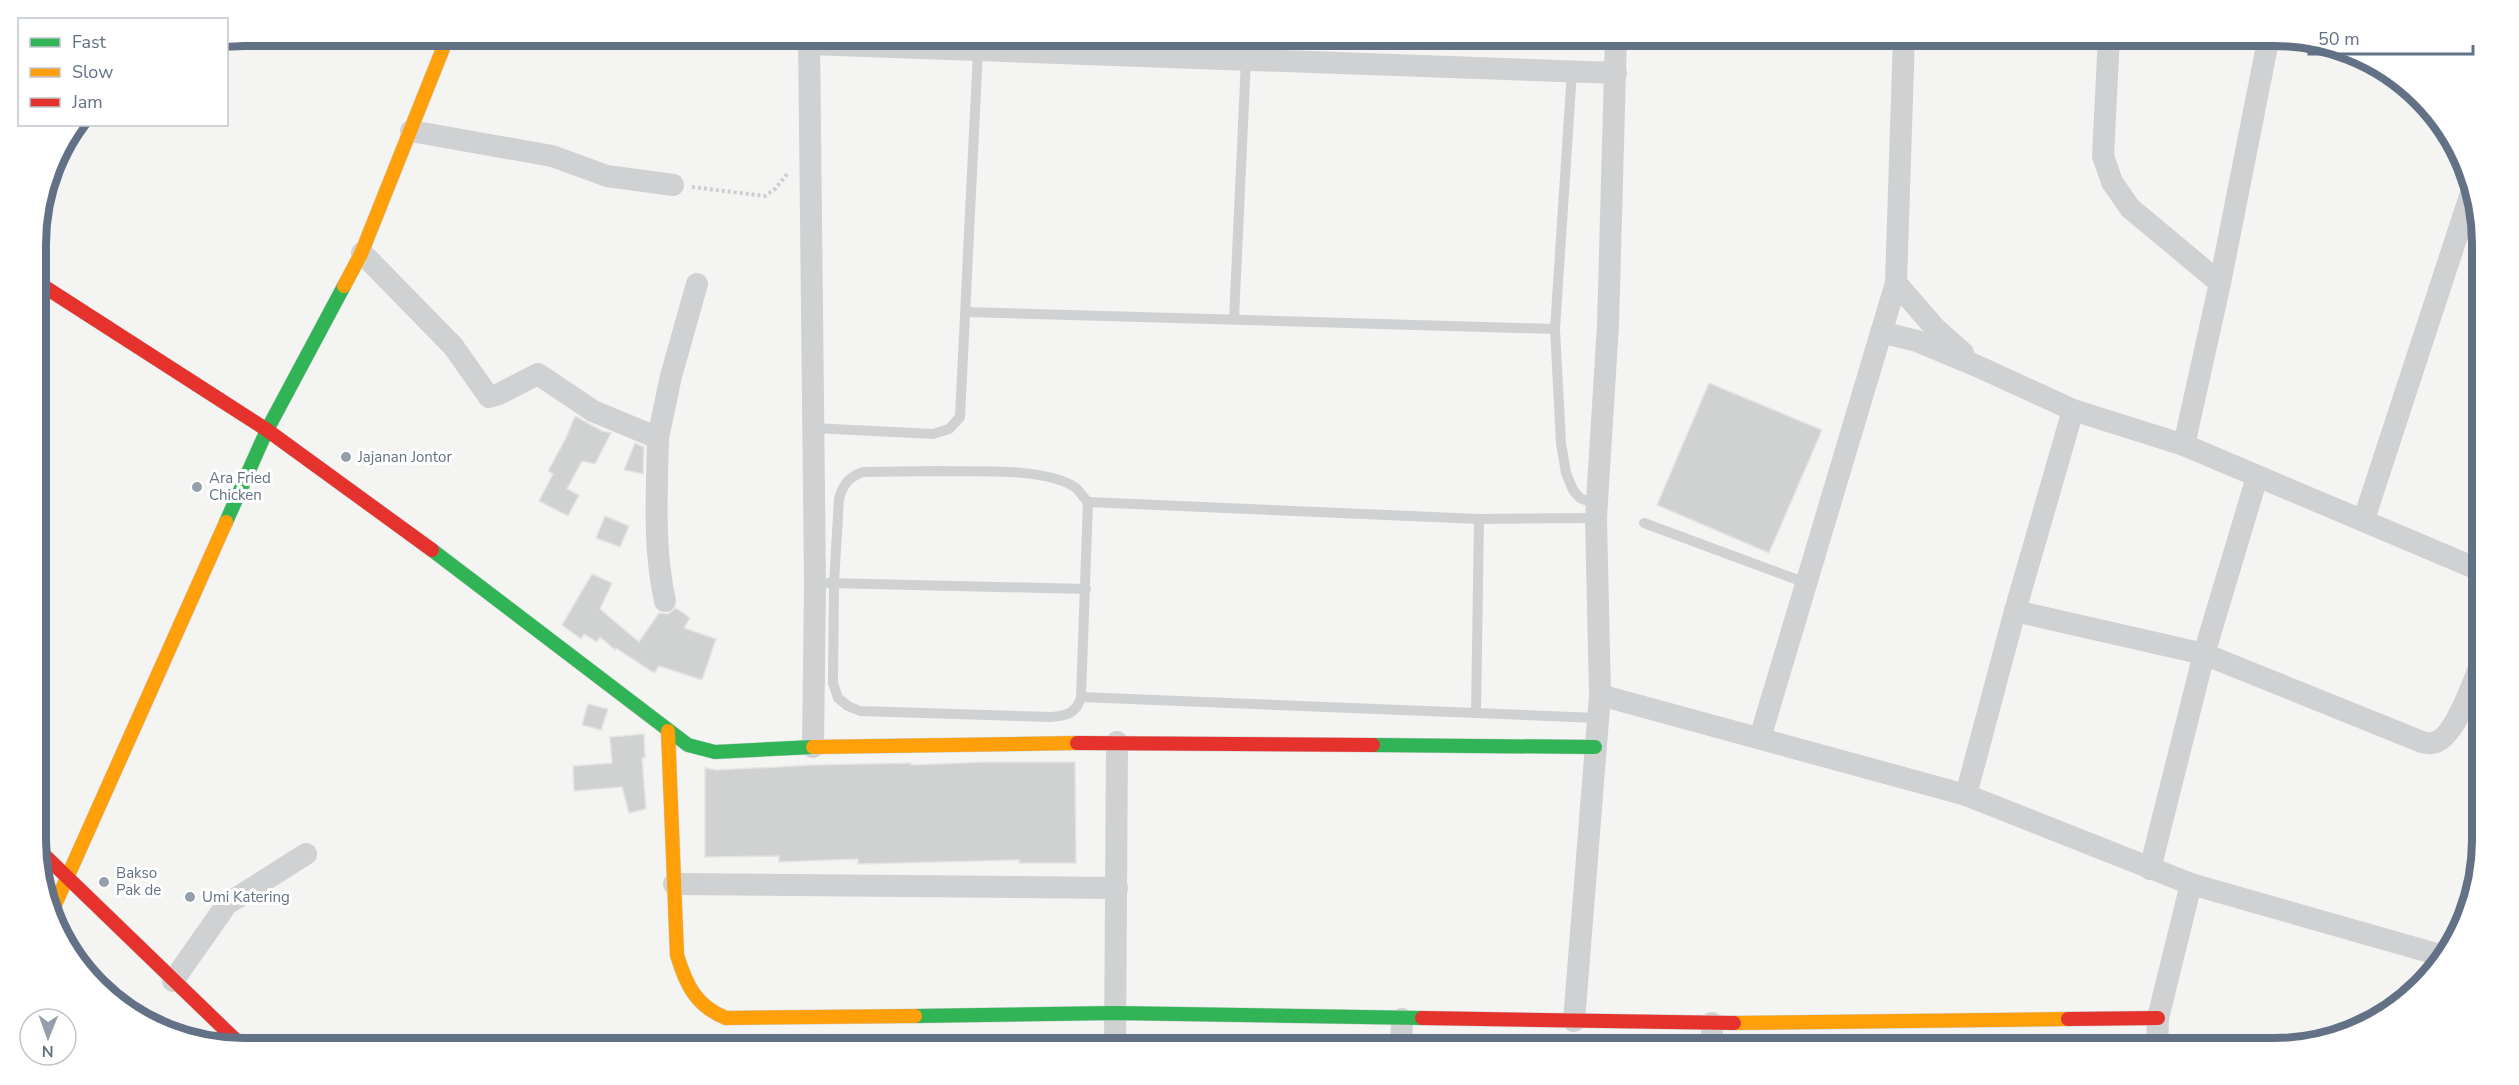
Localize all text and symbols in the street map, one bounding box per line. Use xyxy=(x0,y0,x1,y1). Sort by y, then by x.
legend xyxy=(18,18,228,126)
scale bar xyxy=(2309,18,2472,56)
text: 50 m xyxy=(2318,27,2360,51)
text: Fast xyxy=(72,30,107,54)
text: Slow xyxy=(72,60,113,84)
text: Jam xyxy=(71,90,103,114)
place label: Jajanan Jontor xyxy=(357,447,452,467)
marker: Jajanan Jontor xyxy=(339,450,353,464)
place label: Ara Fried Chicken xyxy=(209,468,271,505)
marker: Ara Fried Chicken xyxy=(190,480,204,494)
place label: Bakso Pak de xyxy=(116,863,161,900)
marker: Bakso Pak de xyxy=(97,875,111,889)
place label: Umi Katering xyxy=(202,887,290,907)
marker: Umi Katering xyxy=(183,890,197,904)
north arrow xyxy=(18,1007,78,1067)
text: N xyxy=(42,1040,54,1062)

